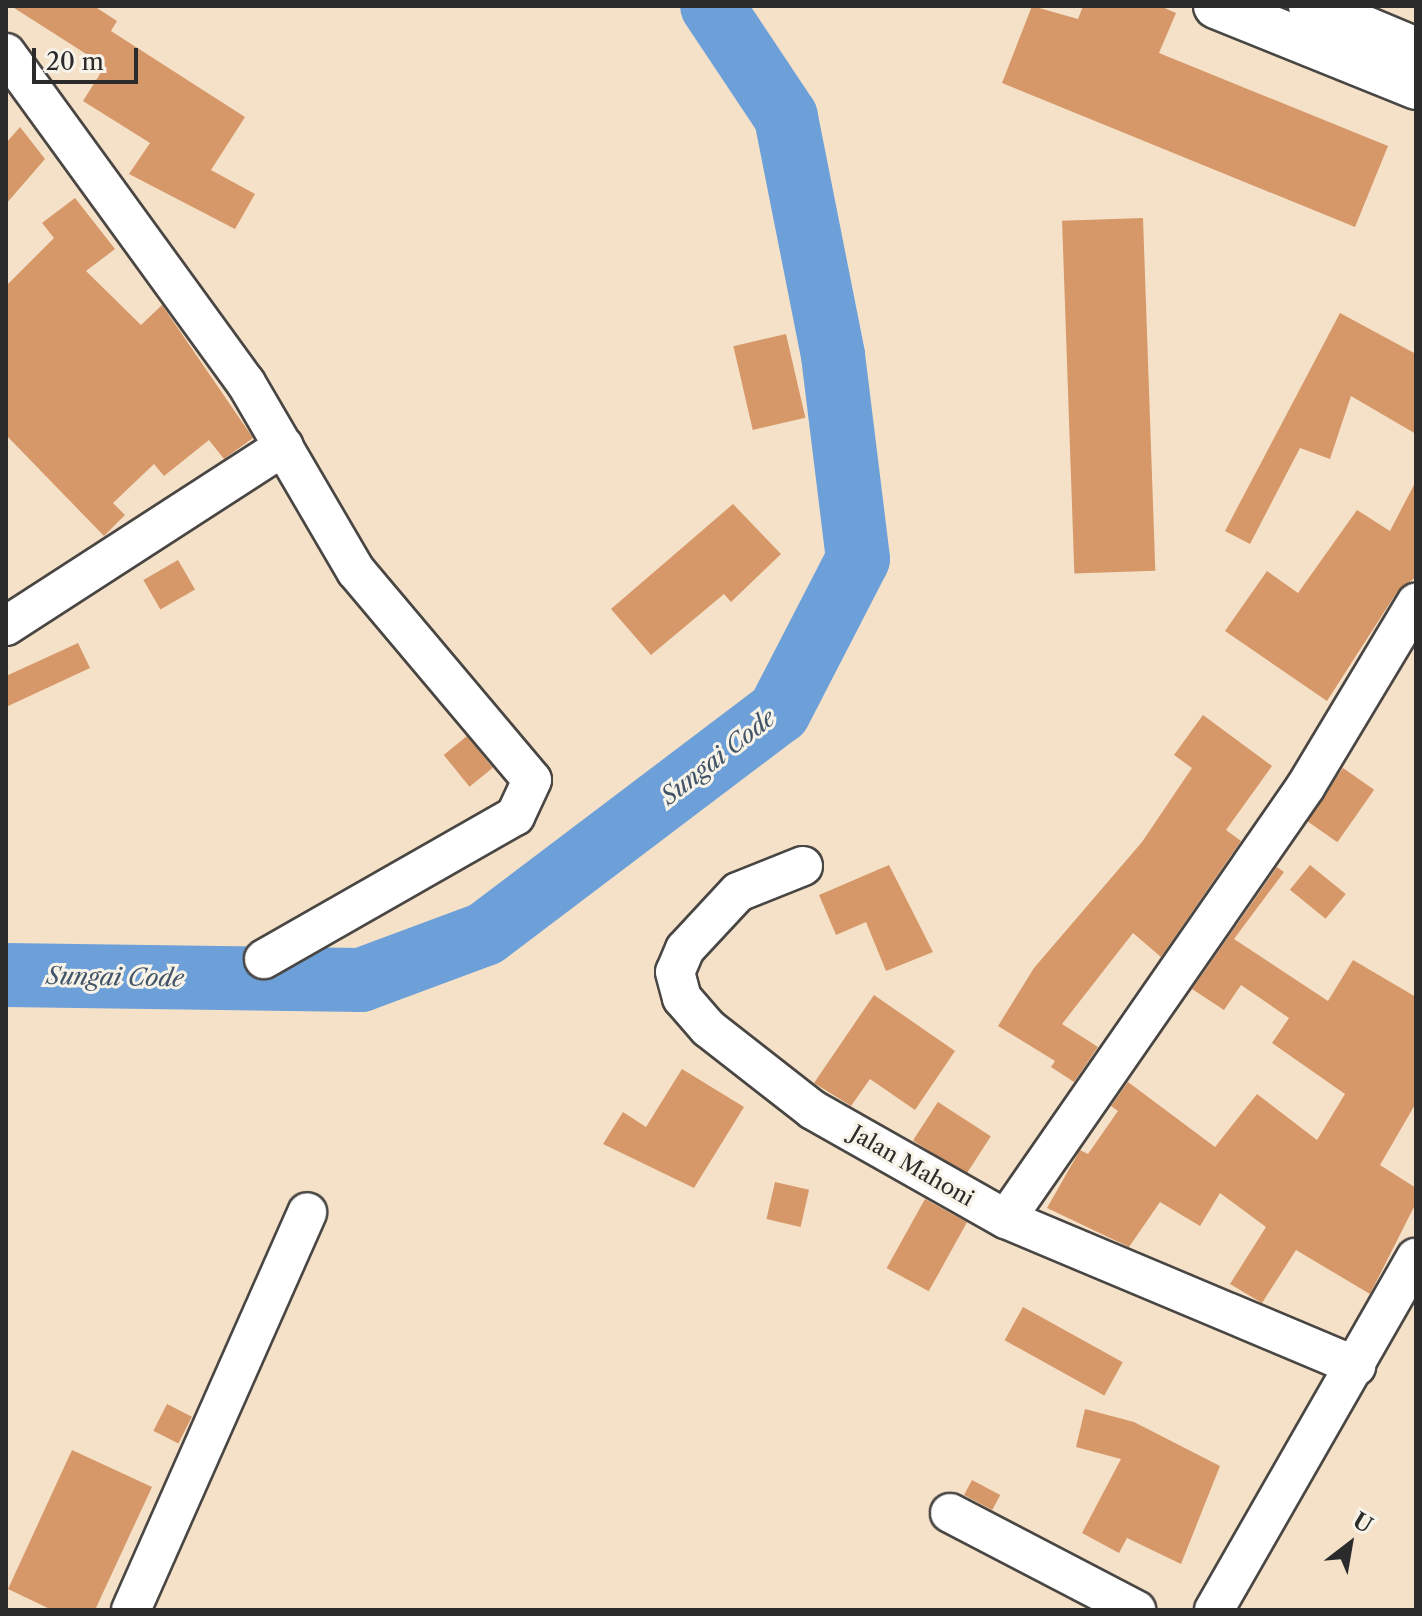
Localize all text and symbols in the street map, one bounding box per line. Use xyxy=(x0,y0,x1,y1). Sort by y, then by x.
scale bar xyxy=(36,32,142,82)
text: 20 m xyxy=(46,47,104,76)
water label: Sungai Code xyxy=(655,703,781,811)
water label: Sungai Code xyxy=(46,961,184,993)
street label: Jalan Mahoni xyxy=(846,1120,978,1212)
north arrow xyxy=(1310,1504,1390,1584)
text: U xyxy=(1348,1507,1377,1539)

